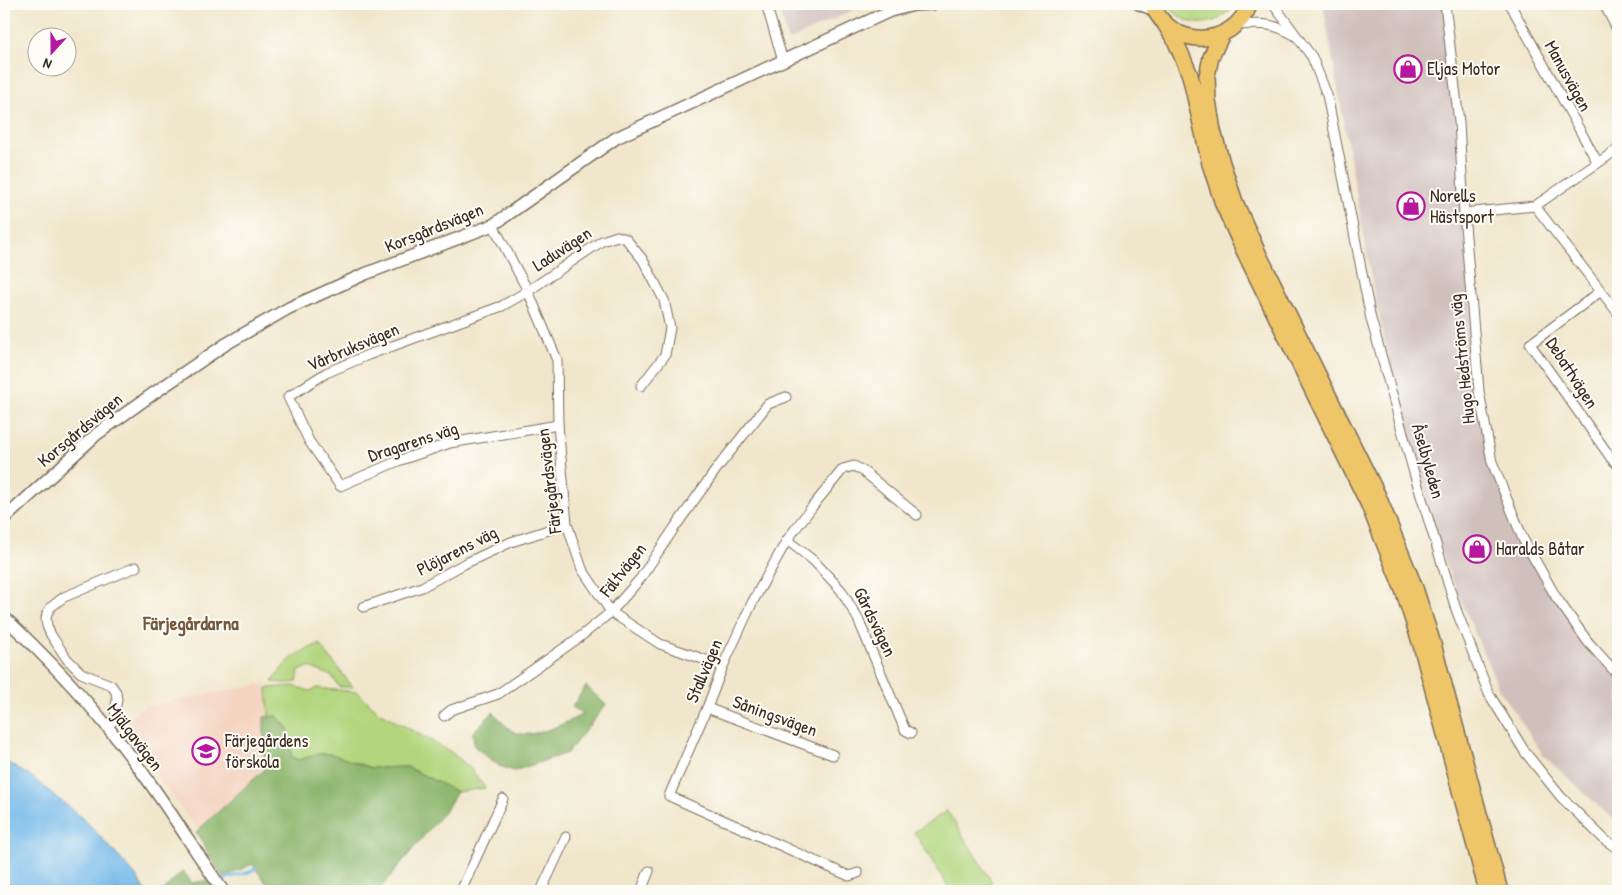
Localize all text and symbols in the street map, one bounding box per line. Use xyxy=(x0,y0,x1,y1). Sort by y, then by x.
north arrow xyxy=(28,28,78,78)
street label: Manusvägen xyxy=(1539,36,1598,116)
text: N xyxy=(40,54,54,75)
shop icon: Eljas Motor xyxy=(1393,54,1423,84)
place label: Eljas Motor xyxy=(1427,56,1501,81)
place label: Norells Hästsport xyxy=(1430,183,1494,229)
shop icon: Norells Hästsport xyxy=(1396,191,1426,221)
street label: Korsgårdsvägen xyxy=(381,196,487,259)
street label: Laduvägen xyxy=(527,220,596,277)
street label: Hugo Hedströms väg xyxy=(1442,293,1481,425)
street label: Vårbruksvägen xyxy=(303,316,403,377)
street label: Debattvägen xyxy=(1540,332,1605,413)
street label: Korsgårdsvägen xyxy=(32,387,128,473)
street label: Dragarens väg xyxy=(365,415,461,468)
street label: Åselbyleden xyxy=(1406,420,1451,501)
street label: Färjegårdsvägen xyxy=(530,427,567,536)
street label: Plöjarens väg xyxy=(412,520,501,582)
shop icon: Haralds Båtar xyxy=(1462,534,1492,564)
place label: Haralds Båtar xyxy=(1496,536,1585,561)
street label: Fältvägen xyxy=(593,537,652,603)
street label: Gårdsvägen xyxy=(848,583,903,661)
district label: Färjegårdarna xyxy=(142,610,239,637)
street label: Stallvägen xyxy=(679,635,728,706)
street label: Såningsvägen xyxy=(729,689,821,742)
street label: Mjälgavägen xyxy=(102,697,169,776)
place label: Färjegårdens förskola xyxy=(224,728,308,774)
school or university icon: Färjegårdens förskola xyxy=(191,736,221,766)

